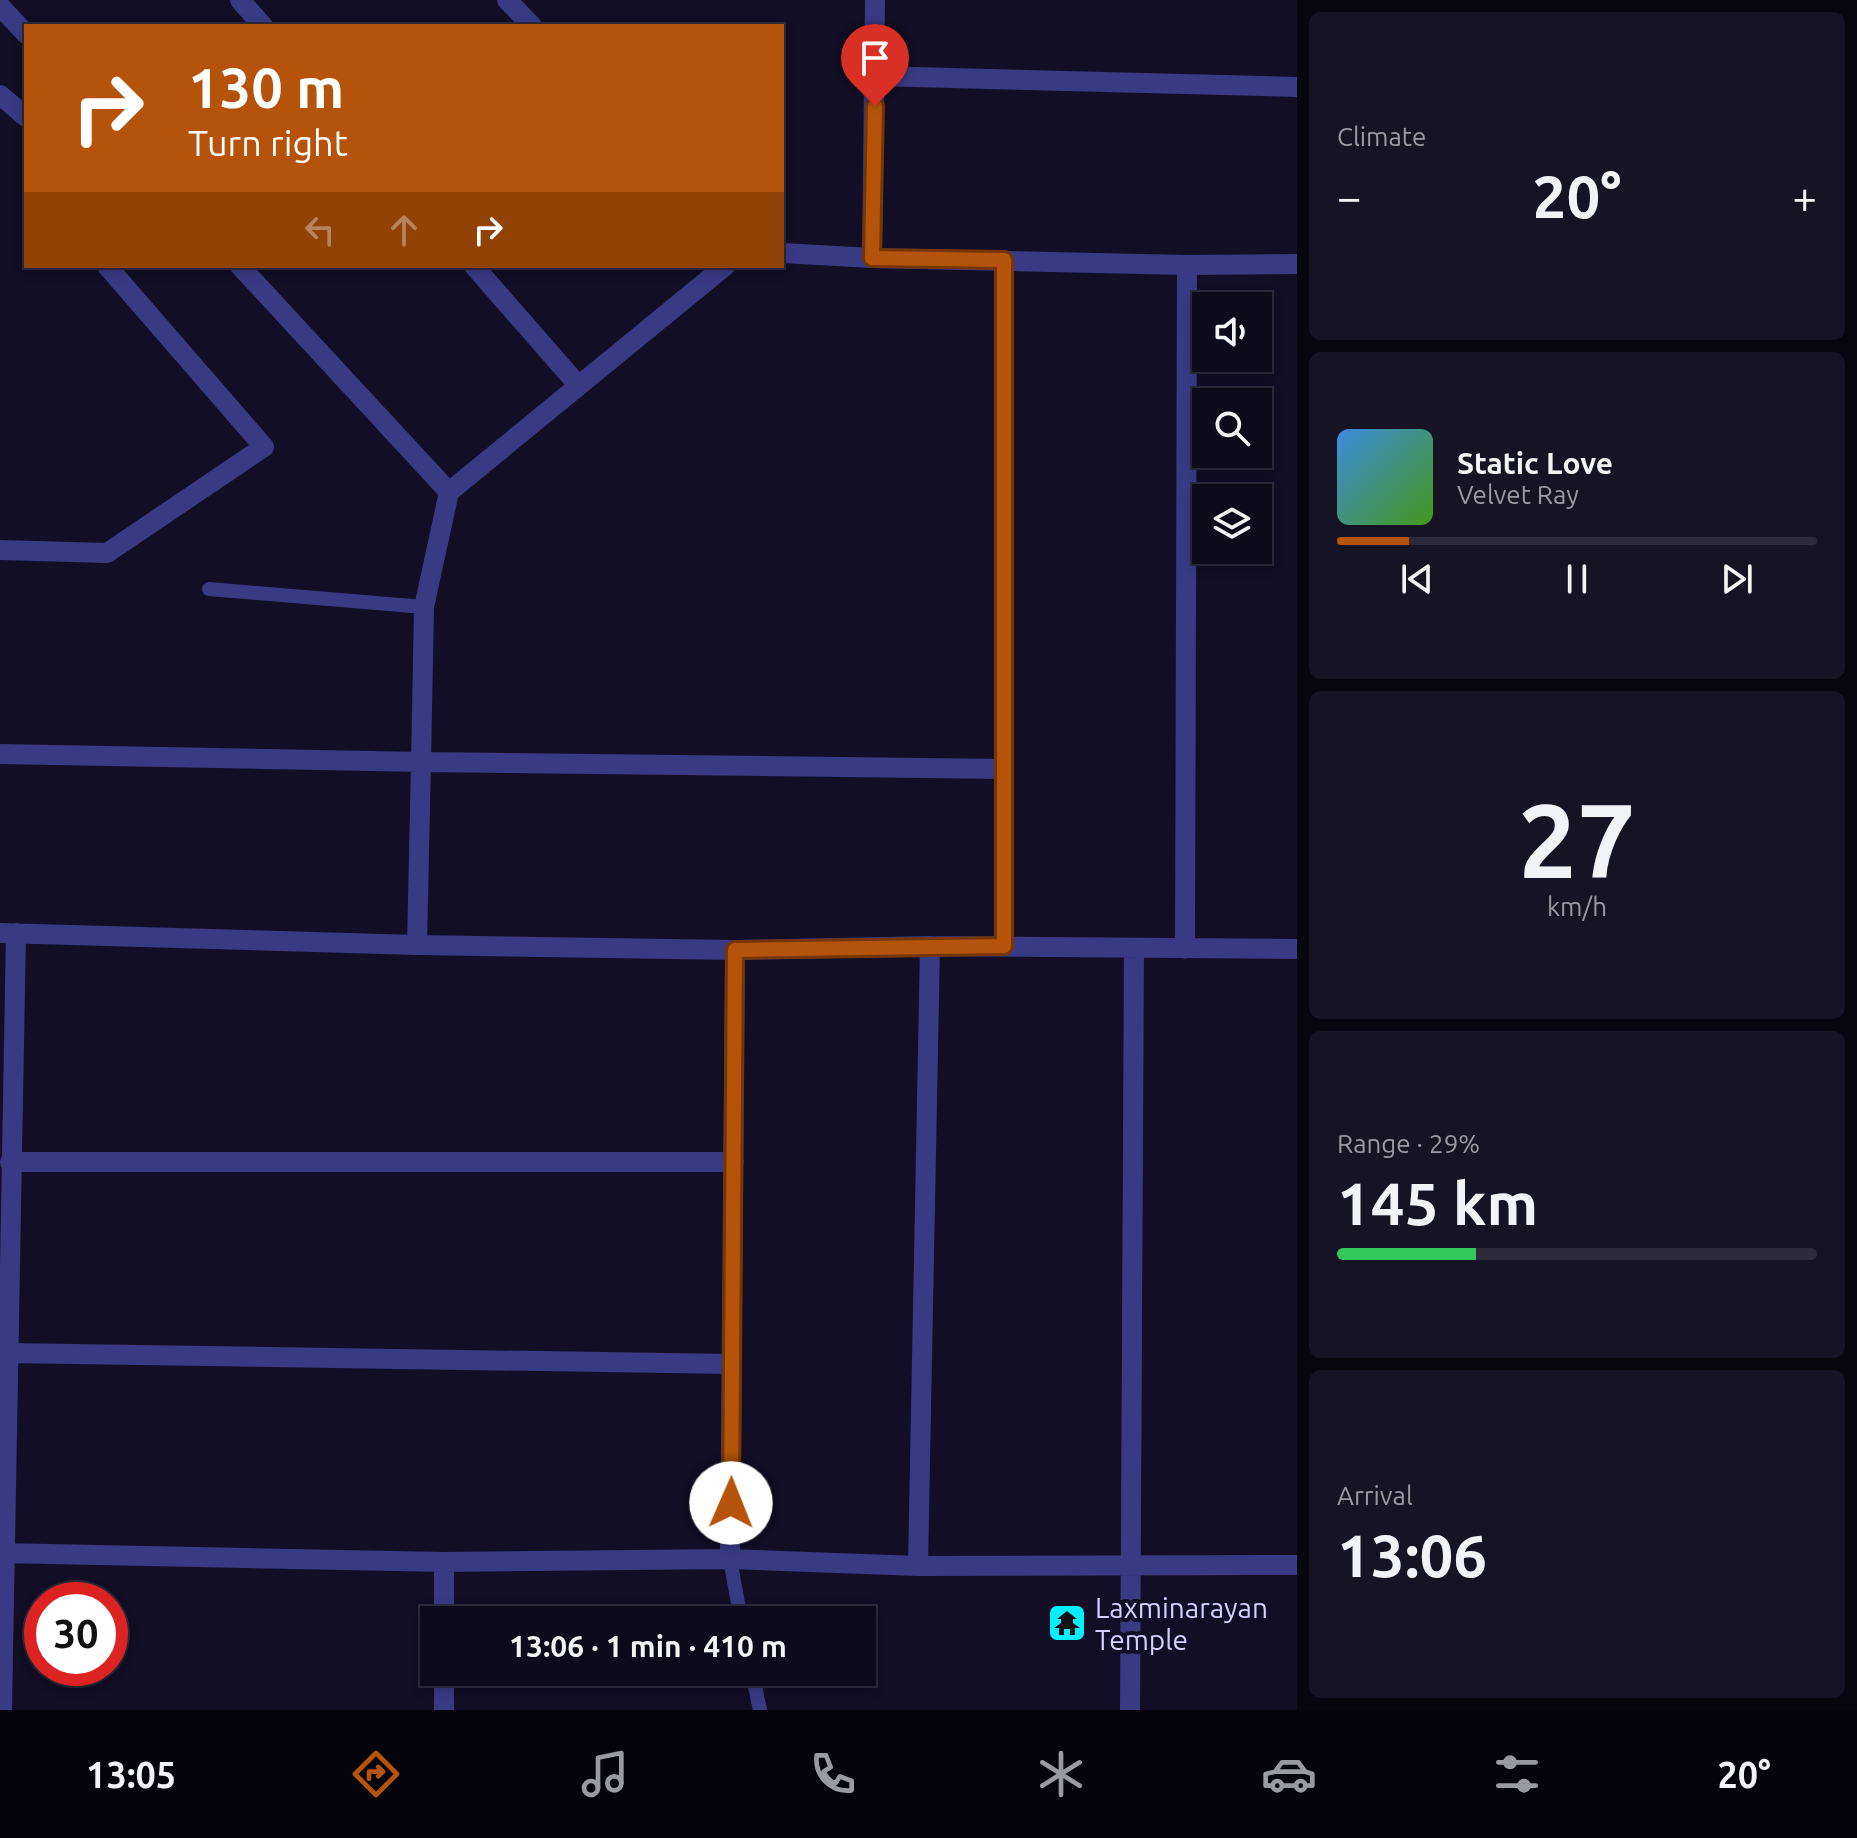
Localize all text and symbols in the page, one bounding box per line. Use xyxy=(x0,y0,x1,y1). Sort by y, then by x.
pin xyxy=(841,24,909,106)
icon: arrive xyxy=(853,36,897,80)
icon: right xyxy=(56,56,160,160)
text: 130 m xyxy=(188,56,344,119)
text: Turn right xyxy=(188,122,348,163)
text: Climate xyxy=(1337,122,1426,151)
text: 20° xyxy=(1533,162,1621,229)
text: − xyxy=(1337,172,1362,221)
text: + xyxy=(1792,172,1817,221)
icon: left xyxy=(298,208,342,252)
icon: ahead xyxy=(382,208,426,252)
icon: right xyxy=(466,208,510,252)
map controls xyxy=(1192,292,1272,564)
button: sound xyxy=(1192,292,1272,372)
button: search xyxy=(1192,388,1272,468)
text: Static Love xyxy=(1457,446,1613,480)
text: Velvet Ray xyxy=(1457,480,1579,509)
button: layers xyxy=(1192,484,1272,564)
icon: previous xyxy=(1395,557,1439,601)
icon: pause xyxy=(1555,557,1599,601)
icon: next xyxy=(1715,557,1759,601)
text: 27 xyxy=(1518,781,1636,898)
text: km/h xyxy=(1547,892,1607,921)
text: Range · 29% xyxy=(1337,1129,1480,1158)
text: 145 km xyxy=(1337,1169,1538,1236)
position arrow xyxy=(689,1461,773,1545)
text: Arrival xyxy=(1337,1481,1413,1510)
text: 13:06 xyxy=(1337,1521,1487,1588)
speed limit sign: 30 xyxy=(24,1582,128,1686)
place label: Laxminarayan Temple xyxy=(1095,1592,1268,1655)
temple icon: Laxminarayan Temple xyxy=(1046,1602,1088,1644)
text: 13:06 · 1 min · 410 m xyxy=(509,1629,787,1663)
icon: directions xyxy=(348,1746,404,1802)
icon: music xyxy=(577,1746,633,1802)
icon: phone xyxy=(805,1746,861,1802)
icon: climate xyxy=(1033,1746,1089,1802)
icon: car xyxy=(1261,1746,1317,1802)
icon: filters xyxy=(1489,1746,1545,1802)
text: 13:05 xyxy=(86,1754,176,1795)
text: 20° xyxy=(1717,1754,1771,1795)

